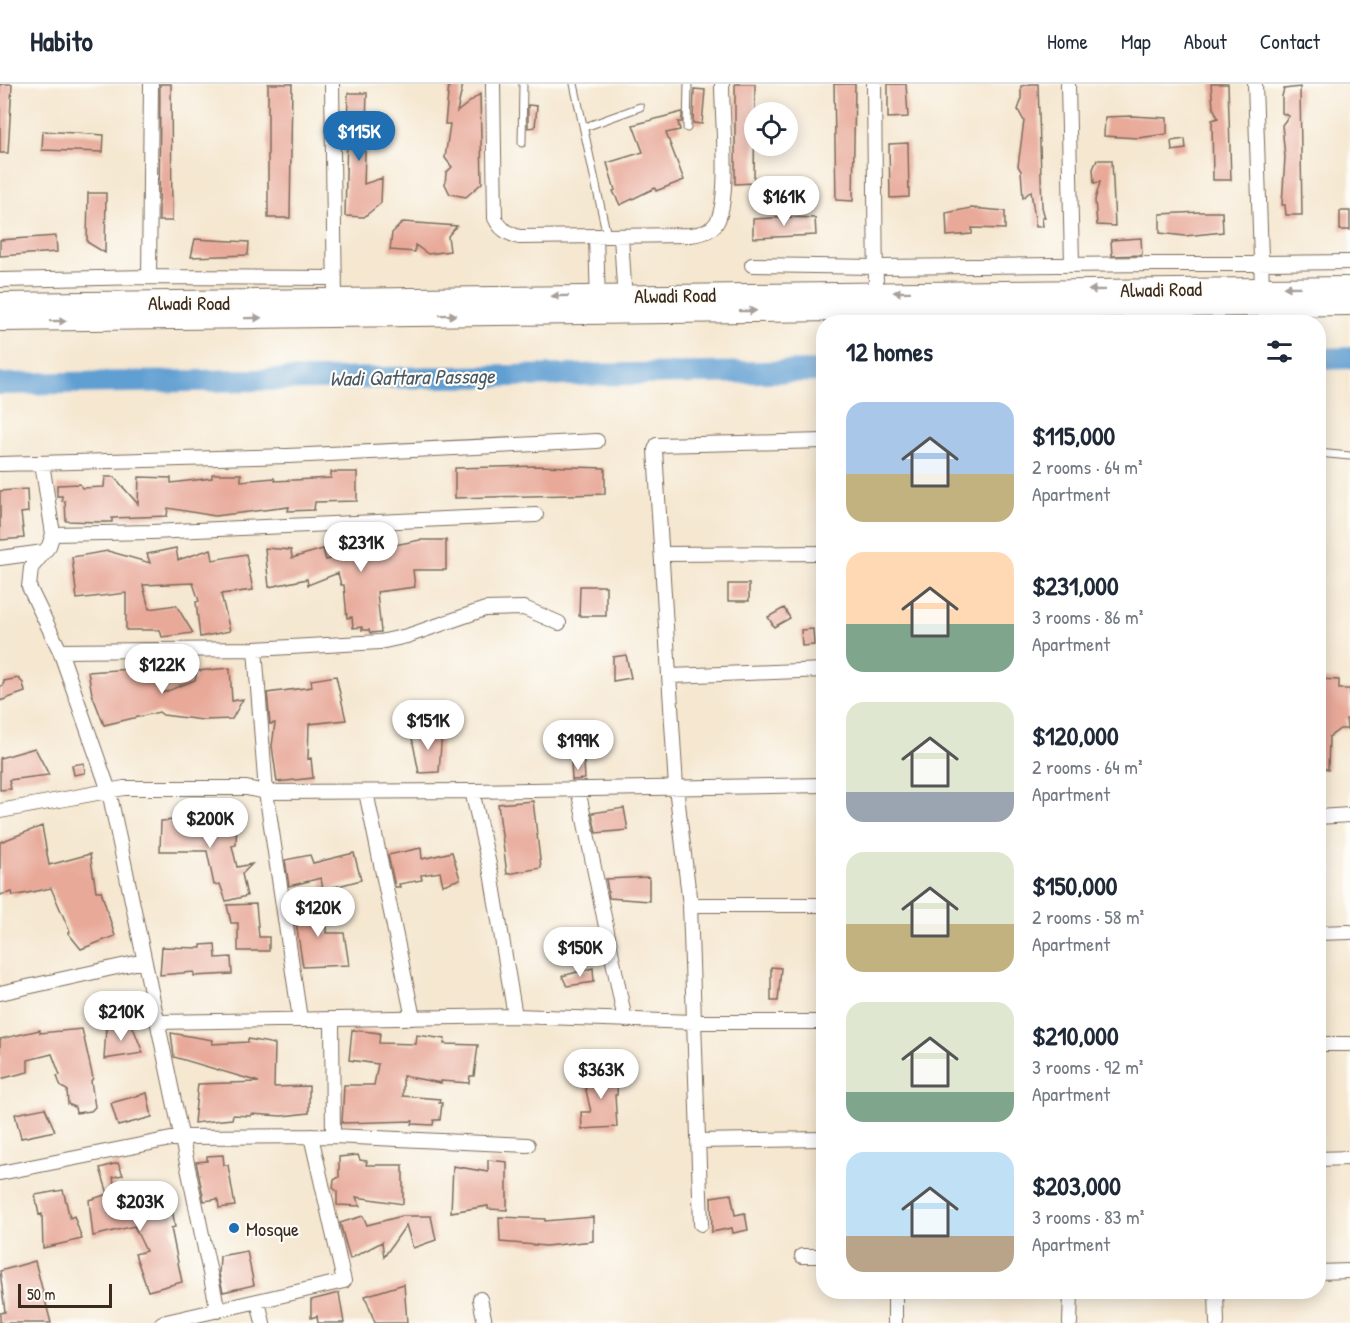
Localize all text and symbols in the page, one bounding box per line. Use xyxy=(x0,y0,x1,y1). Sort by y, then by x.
text: Habito xyxy=(30,22,93,60)
text: Home xyxy=(1047,27,1088,56)
text: Map xyxy=(1121,27,1151,56)
text: About xyxy=(1184,27,1227,56)
text: Contact xyxy=(1260,27,1320,56)
map controls xyxy=(744,102,798,156)
button: locate xyxy=(744,102,798,156)
pin: $115K xyxy=(317,111,401,162)
text: $115K xyxy=(337,117,381,144)
pin: $161K xyxy=(742,176,826,227)
text: $161K xyxy=(762,182,806,209)
street label: Alwadi Road xyxy=(1120,275,1202,303)
street label: Alwadi Road xyxy=(634,281,716,309)
one-way arrow xyxy=(1282,282,1301,292)
one-way arrow xyxy=(1087,285,1106,294)
one-way arrow xyxy=(892,288,911,297)
street label: Alwadi Road xyxy=(148,289,230,316)
one-way arrow xyxy=(550,292,569,301)
one-way arrow xyxy=(739,307,758,316)
one-way arrow xyxy=(439,310,458,320)
one-way arrow xyxy=(244,313,263,322)
one-way arrow xyxy=(49,316,68,325)
text: 12 homes xyxy=(846,334,933,369)
icon: filters xyxy=(1263,335,1296,368)
water label: Wadi Qattara Passage xyxy=(329,361,496,393)
text: $115,000 xyxy=(1032,418,1115,453)
icon: home xyxy=(894,426,966,498)
text: 2 rooms · 64 m² xyxy=(1032,453,1143,480)
text: Apartment xyxy=(1032,480,1110,507)
pin: $231K xyxy=(319,522,403,573)
text: $231K xyxy=(338,528,384,555)
text: $231,000 xyxy=(1032,568,1119,603)
icon: home xyxy=(894,576,966,648)
text: 3 rooms · 86 m² xyxy=(1032,603,1143,630)
text: Apartment xyxy=(1032,630,1110,657)
pin: $122K xyxy=(120,644,204,695)
text: $122K xyxy=(139,650,185,677)
pin: $151K xyxy=(386,700,470,751)
text: $151K xyxy=(406,706,450,733)
text: $120,000 xyxy=(1032,718,1119,753)
pin: $199K xyxy=(536,720,620,771)
text: $199K xyxy=(557,726,599,753)
icon: home xyxy=(894,726,966,798)
text: 2 rooms · 64 m² xyxy=(1032,753,1143,780)
text: Apartment xyxy=(1032,780,1110,807)
pin: $200K xyxy=(168,798,252,849)
text: $200K xyxy=(186,804,234,831)
text: $150,000 xyxy=(1032,868,1117,903)
icon: home xyxy=(894,876,966,948)
pin: $120K xyxy=(276,887,360,938)
text: $120K xyxy=(295,893,341,920)
text: 2 rooms · 58 m² xyxy=(1032,903,1144,930)
pin: $150K xyxy=(538,927,622,978)
text: Apartment xyxy=(1032,930,1110,957)
text: $150K xyxy=(557,933,603,960)
pin: $210K xyxy=(79,991,163,1042)
text: $210K xyxy=(98,997,144,1024)
text: $210,000 xyxy=(1032,1018,1119,1053)
icon: home xyxy=(894,1026,966,1098)
pin: $363K xyxy=(559,1049,643,1100)
text: 3 rooms · 92 m² xyxy=(1032,1053,1143,1080)
text: $363K xyxy=(578,1055,624,1082)
text: Apartment xyxy=(1032,1080,1110,1107)
text: $203,000 xyxy=(1032,1168,1121,1203)
icon: home xyxy=(894,1176,966,1248)
pin: $203K xyxy=(98,1181,182,1232)
text: $203K xyxy=(116,1187,164,1214)
text: 3 rooms · 83 m² xyxy=(1032,1203,1144,1230)
place label: Mosque xyxy=(246,1215,299,1242)
marker: Mosque xyxy=(227,1221,241,1235)
text: Apartment xyxy=(1032,1230,1110,1257)
scale bar xyxy=(18,1281,112,1308)
text: 50 m xyxy=(27,1283,56,1305)

